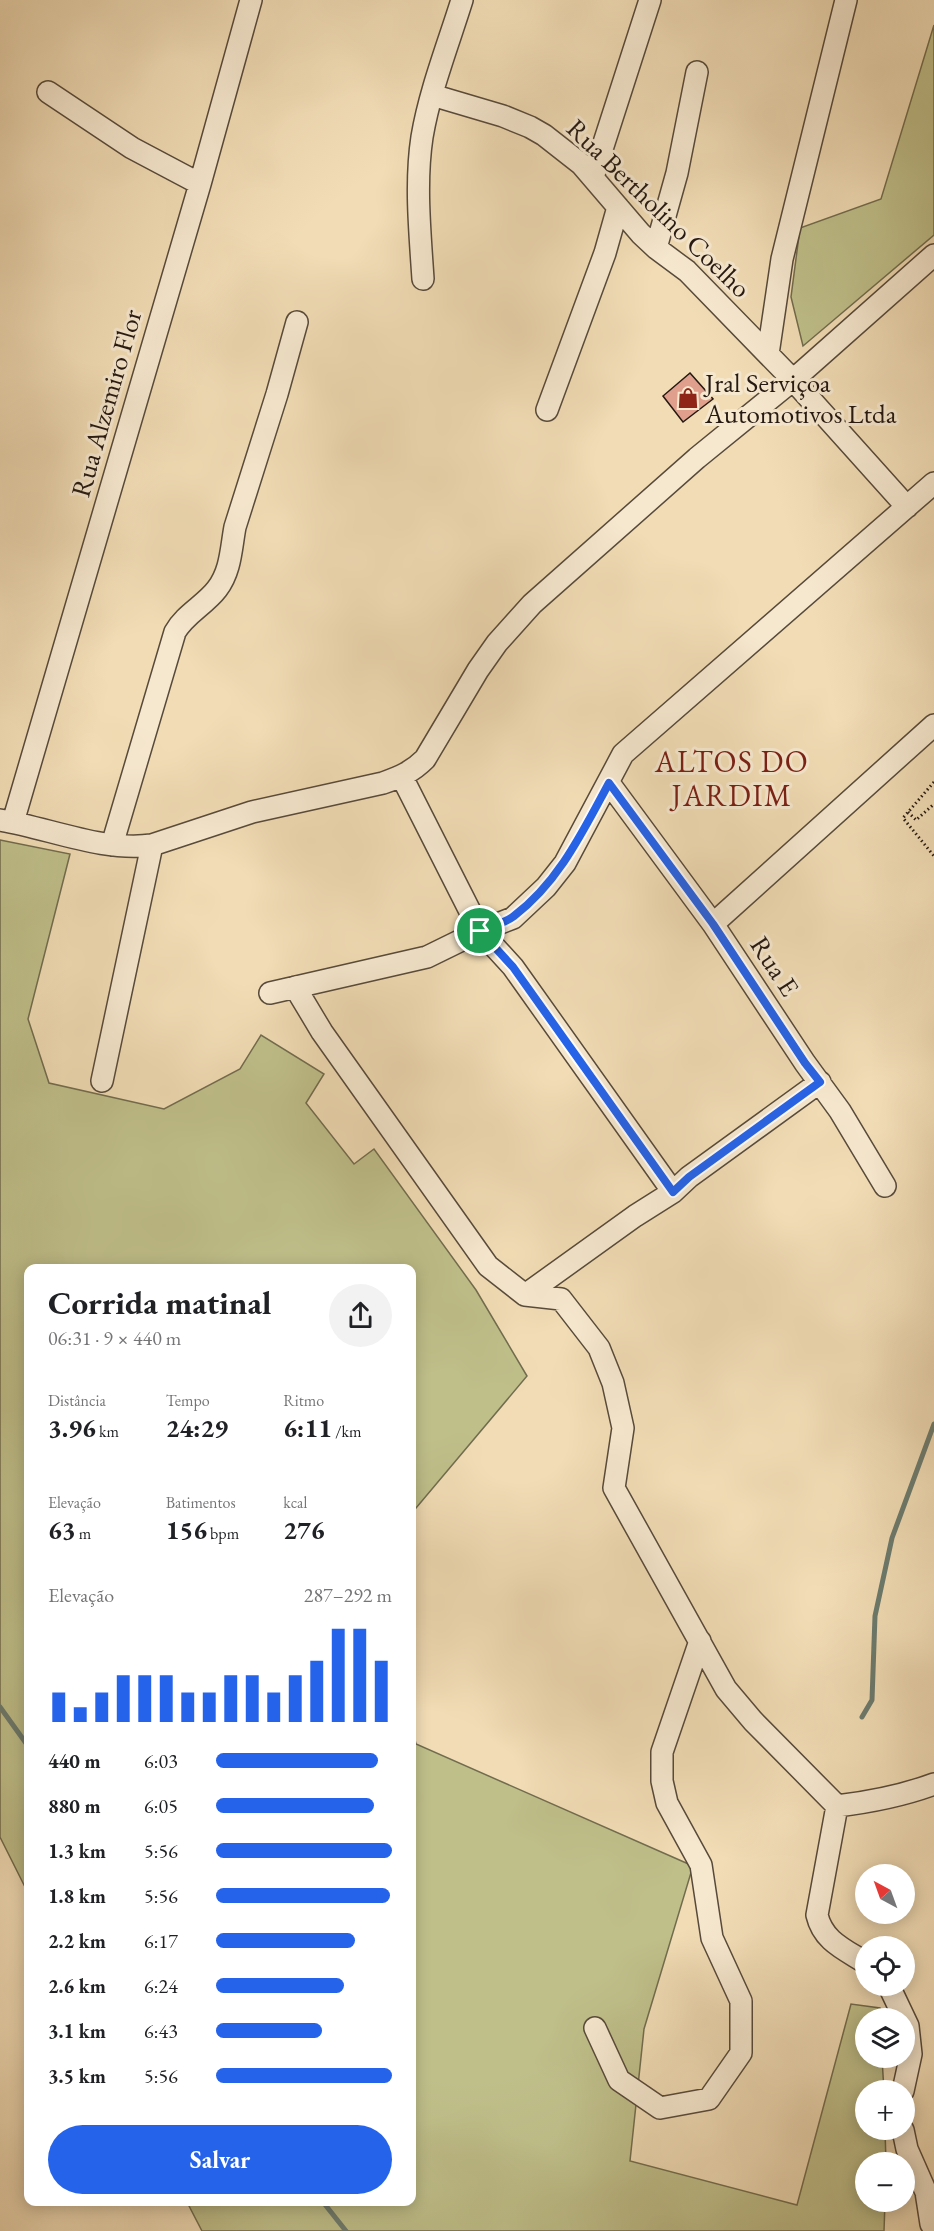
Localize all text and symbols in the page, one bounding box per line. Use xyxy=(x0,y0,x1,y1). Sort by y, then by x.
street label: Rua Bertholino Coelho xyxy=(559,111,759,305)
street label: Rua Alzemiro Flor xyxy=(62,305,150,501)
place label: Jral Serviçoa Automotivos Ltda xyxy=(703,365,897,431)
shop icon: Jral Serviçoa Automotivos Ltda xyxy=(676,386,700,410)
district label: ALTOS DO JARDIM xyxy=(654,742,809,815)
pin xyxy=(454,905,505,956)
icon: arrive xyxy=(463,914,496,947)
street label: Rua E xyxy=(743,929,807,1003)
text: Corrida matinal xyxy=(48,1281,271,1324)
button: share xyxy=(329,1284,392,1347)
text: 06:31 · 9 × 440 m xyxy=(48,1325,181,1351)
text: Distância xyxy=(48,1390,106,1411)
text: Tempo xyxy=(166,1390,210,1411)
text: Ritmo xyxy=(283,1390,324,1411)
text: 3.96 xyxy=(48,1411,96,1445)
text: 24:29 xyxy=(166,1411,228,1445)
text: 6:11 xyxy=(283,1411,332,1445)
text: km xyxy=(96,1421,119,1442)
text: /km xyxy=(332,1421,361,1442)
text: Elevação xyxy=(48,1492,101,1513)
text: Batimentos xyxy=(166,1492,236,1513)
text: kcal xyxy=(283,1492,307,1513)
text: 63 xyxy=(48,1513,76,1547)
text: 156 xyxy=(166,1513,207,1547)
text: 276 xyxy=(283,1513,325,1547)
text: m xyxy=(76,1523,91,1544)
text: bpm xyxy=(207,1523,239,1544)
text: Elevação xyxy=(48,1582,114,1608)
text: 287–292 m xyxy=(304,1582,392,1608)
text: 440 m xyxy=(48,1748,101,1774)
text: 6:03 xyxy=(144,1748,178,1774)
text: 880 m xyxy=(48,1793,101,1819)
text: 6:05 xyxy=(144,1793,178,1819)
text: 1.3 km xyxy=(48,1838,106,1864)
text: 5:56 xyxy=(144,1838,178,1864)
north arrow xyxy=(855,1864,915,1924)
map controls xyxy=(855,1864,915,2212)
text: 1.8 km xyxy=(48,1883,106,1909)
text: 5:56 xyxy=(144,1883,178,1909)
text: 2.2 km xyxy=(48,1928,106,1954)
text: 6:17 xyxy=(144,1928,178,1954)
button: locate xyxy=(855,1936,915,1996)
text: 2.6 km xyxy=(48,1973,106,1999)
text: 6:24 xyxy=(144,1973,178,1999)
button: layers xyxy=(855,2008,915,2068)
text: 3.1 km xyxy=(48,2018,106,2044)
text: 6:43 xyxy=(144,2018,178,2044)
text: 3.5 km xyxy=(48,2063,106,2089)
text: 5:56 xyxy=(144,2063,178,2089)
button: + xyxy=(855,2080,915,2140)
button: Salvar xyxy=(48,2125,392,2194)
button: − xyxy=(855,2152,915,2212)

